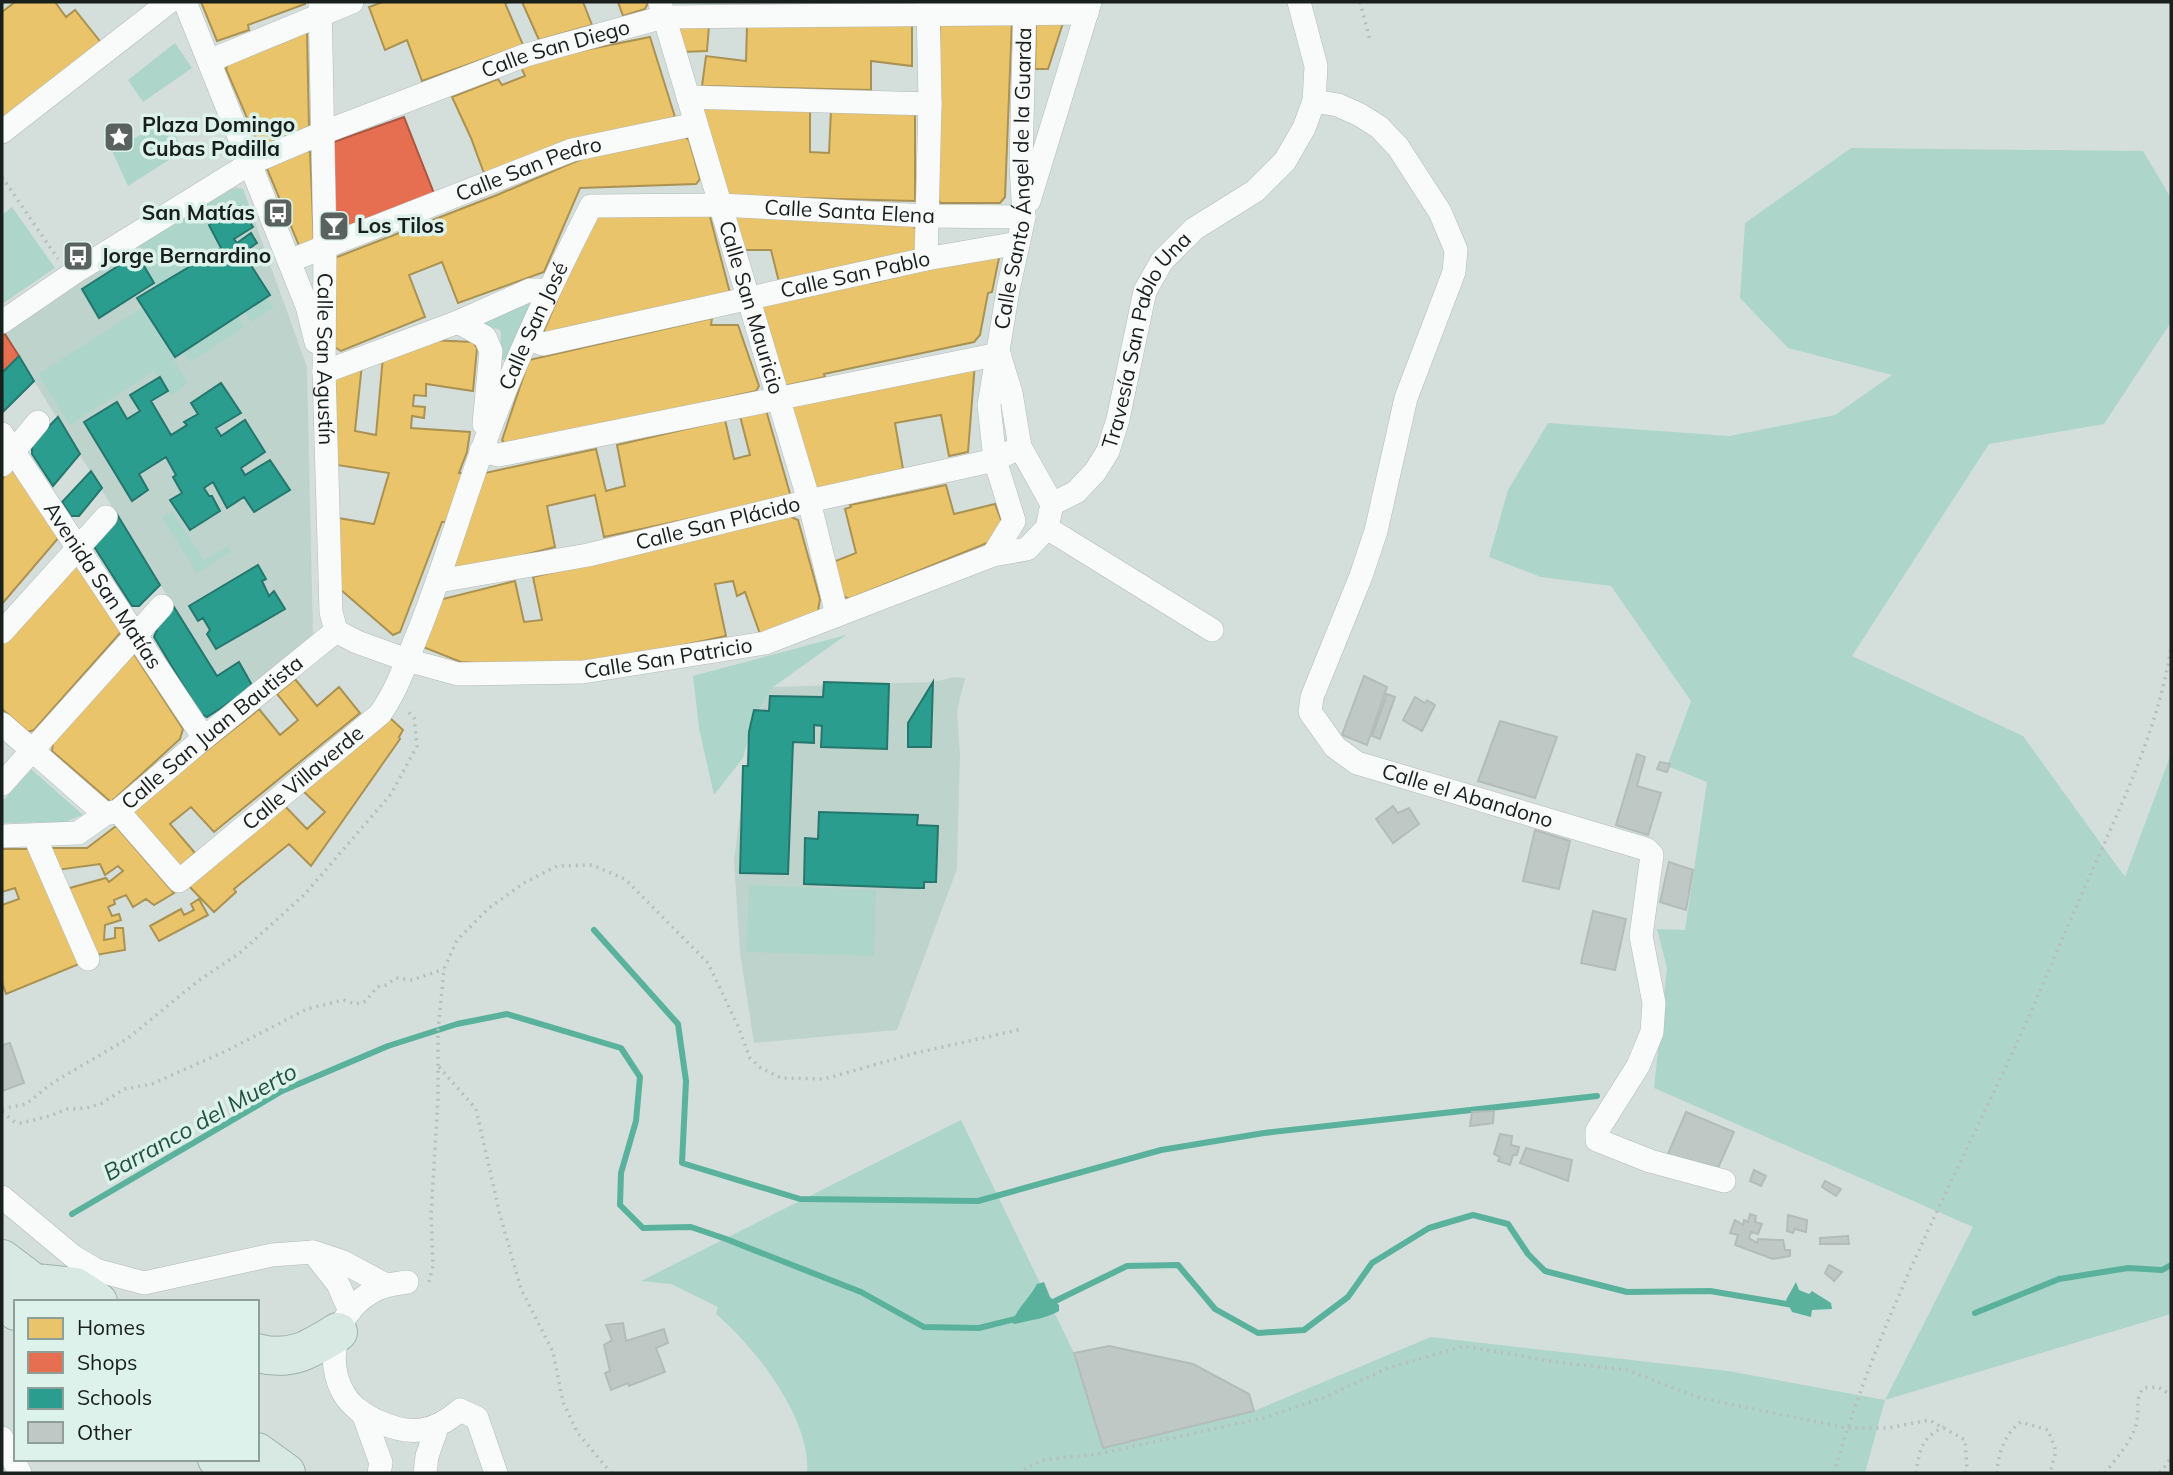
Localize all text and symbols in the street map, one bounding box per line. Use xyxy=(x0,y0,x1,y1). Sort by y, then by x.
street label: Calle San Diego xyxy=(477,13,632,83)
street label: Calle Santo Ángel de la Guarda xyxy=(988,27,1036,331)
place label: Plaza Domingo Cubas Padilla xyxy=(142,111,295,161)
place icon: Plaza Domingo Cubas Padilla xyxy=(102,120,136,154)
street label: Calle San Pedro xyxy=(452,130,604,206)
street label: Calle Santa Elena xyxy=(764,193,935,228)
bus stop icon: San Matías xyxy=(261,196,295,230)
place label: San Matías xyxy=(142,199,255,225)
bar icon: Los Tilos xyxy=(317,209,351,243)
place label: Los Tilos xyxy=(357,212,444,238)
street label: Calle San Mauricio xyxy=(714,217,790,397)
street label: Travesía San Pablo Una xyxy=(1096,226,1196,452)
bus stop icon: Jorge Bernardino xyxy=(61,239,95,273)
place label: Jorge Bernardino xyxy=(101,242,271,268)
street label: Calle San Pablo xyxy=(778,245,932,303)
street label: Calle San José xyxy=(492,257,573,394)
street label: Calle San Agustín xyxy=(312,273,340,445)
street label: Calle San Plácido xyxy=(633,490,803,555)
street label: Avenida San Matías xyxy=(39,497,168,673)
street label: Calle San Patricio xyxy=(582,631,754,684)
street label: Calle San Juan Bautista xyxy=(115,649,308,815)
street label: Calle Villaverde xyxy=(236,719,368,835)
street label: Calle el Abandono xyxy=(1379,757,1556,833)
water label: Barranco del Muerto xyxy=(98,1056,302,1187)
legend xyxy=(14,1300,259,1461)
text: Homes xyxy=(77,1314,145,1340)
text: Shops xyxy=(77,1349,137,1375)
text: Schools xyxy=(77,1384,152,1410)
text: Other xyxy=(77,1419,132,1445)

